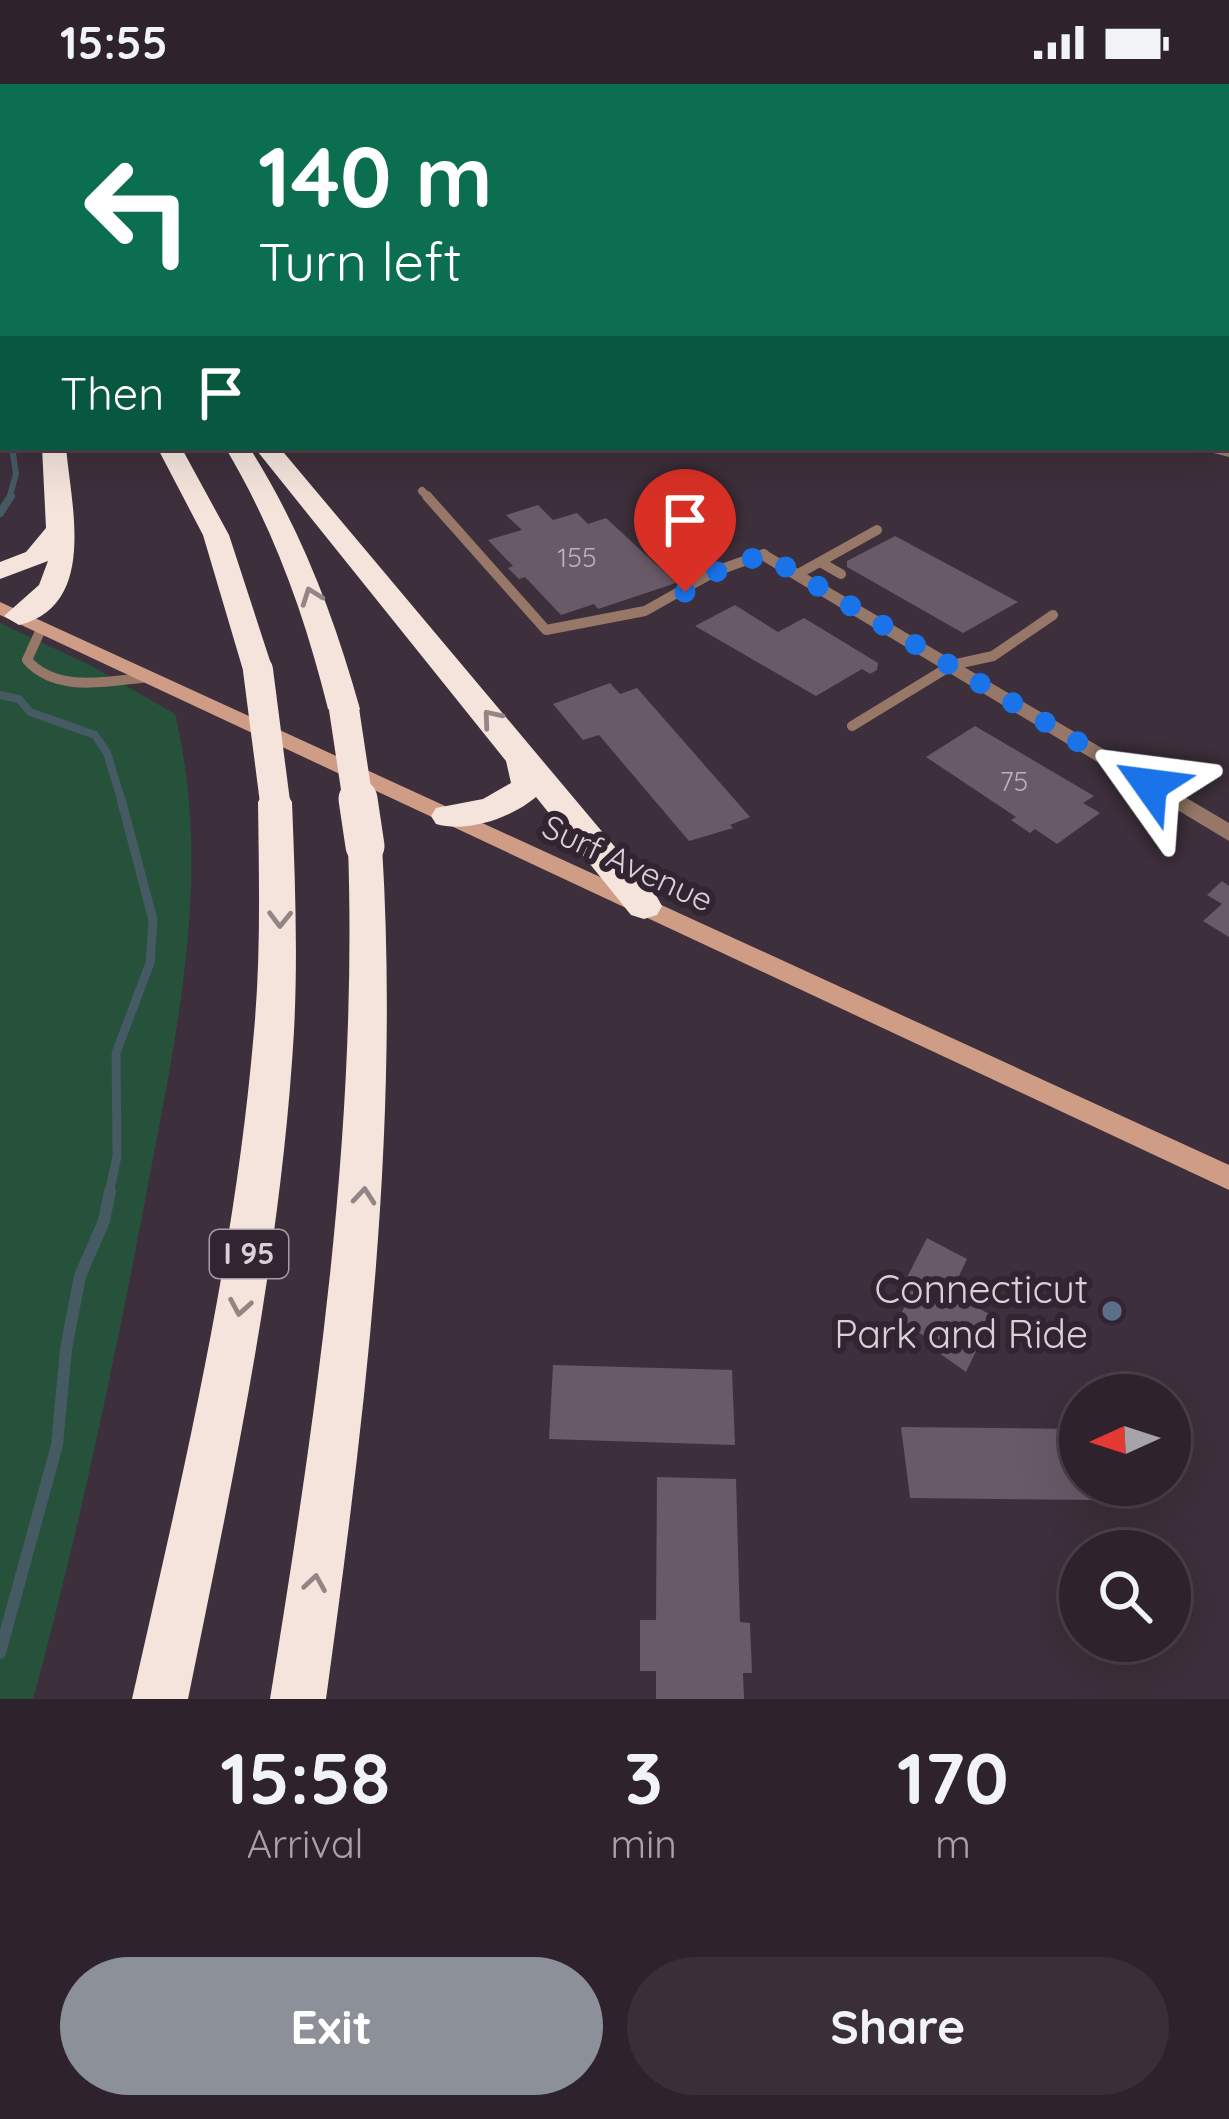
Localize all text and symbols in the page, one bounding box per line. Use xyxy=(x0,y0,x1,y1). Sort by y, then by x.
text: 15:55 xyxy=(60,14,168,70)
text: 140 m xyxy=(258,123,493,228)
icon: left xyxy=(60,132,216,288)
text: Turn left xyxy=(258,227,462,295)
icon: arrive xyxy=(188,360,254,426)
text: Then xyxy=(60,365,164,421)
pin xyxy=(634,469,736,592)
icon: arrive xyxy=(652,487,718,553)
house number: 155 xyxy=(557,540,597,574)
one-way arrow xyxy=(301,587,325,608)
one-way arrow xyxy=(484,709,506,731)
position arrow xyxy=(1087,722,1213,848)
house number: 75 xyxy=(1000,764,1028,798)
street label: Surf Avenue xyxy=(536,805,720,920)
one-way arrow xyxy=(267,910,293,929)
one-way arrow xyxy=(351,1187,376,1206)
road number: I 95 xyxy=(210,1230,288,1278)
place label: Connecticut Park and Ride xyxy=(834,1264,1088,1358)
one-way arrow xyxy=(228,1296,254,1316)
marker: Connecticut Park and Ride xyxy=(1099,1298,1125,1324)
north arrow xyxy=(1059,1374,1191,1506)
map controls xyxy=(1059,1374,1191,1662)
button: search xyxy=(1059,1530,1191,1662)
one-way arrow xyxy=(301,1574,327,1593)
text: 15:58 xyxy=(220,1732,390,1822)
text: 3 xyxy=(624,1732,663,1822)
text: 170 xyxy=(897,1732,1009,1822)
text: Arrival xyxy=(247,1819,364,1868)
text: min xyxy=(610,1819,677,1868)
text: m xyxy=(935,1819,971,1868)
button: Exit xyxy=(60,1957,603,2095)
button: Share xyxy=(627,1957,1169,2095)

